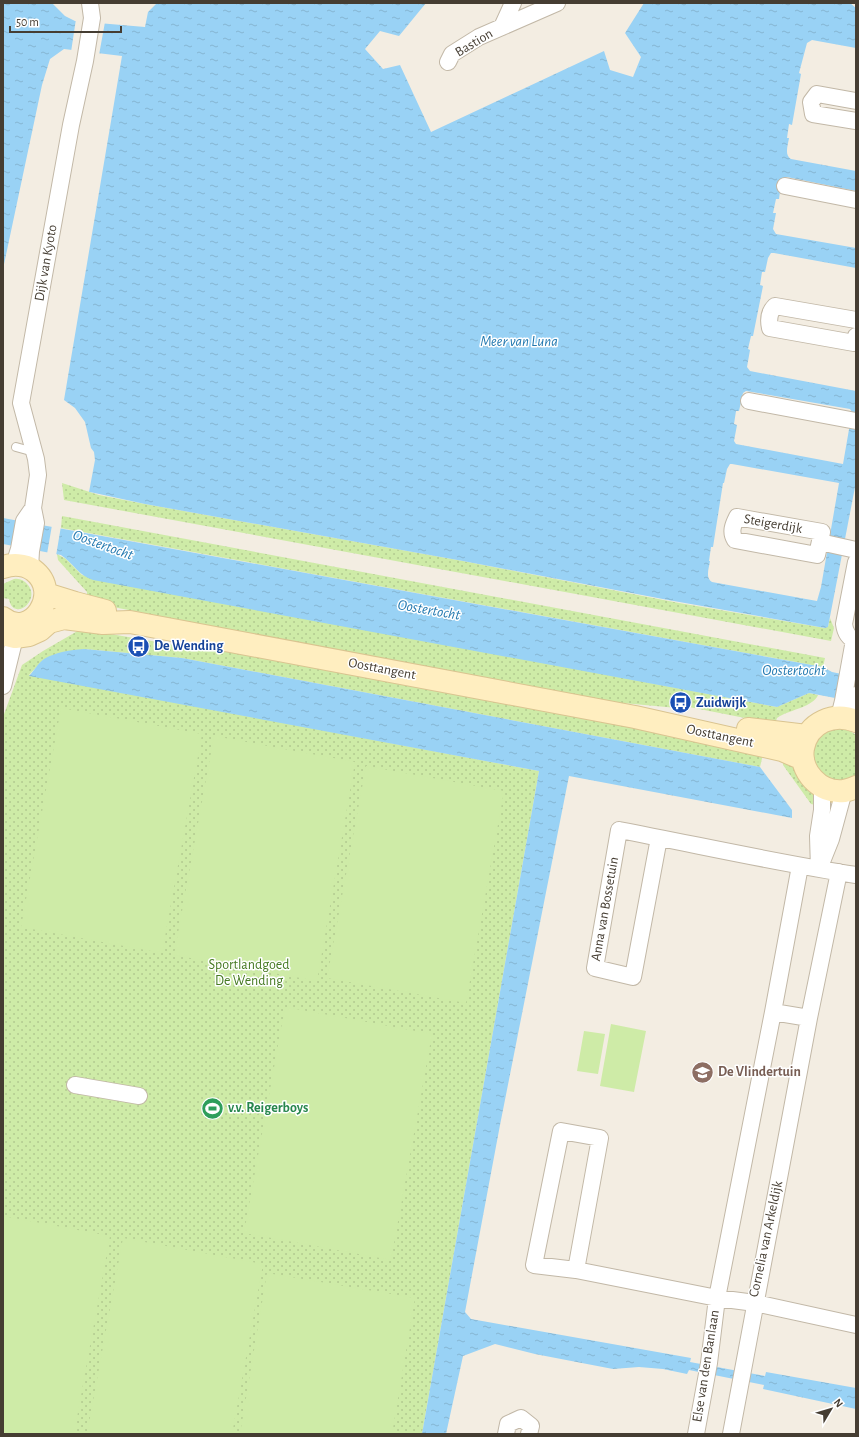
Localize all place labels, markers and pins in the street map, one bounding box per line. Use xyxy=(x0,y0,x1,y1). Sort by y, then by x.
bus stop icon: De Wending xyxy=(126,633,152,659)
place label: De Wending xyxy=(154,639,224,653)
bus stop icon: Zuidwijk xyxy=(668,690,694,716)
place label: Zuidwijk xyxy=(696,696,746,710)
school or university icon: De Vlindertuin xyxy=(690,1059,716,1085)
place label: De Vlindertuin xyxy=(718,1065,801,1079)
sports icon: v.v. Reigerboys xyxy=(199,1095,225,1121)
place label: v.v. Reigerboys xyxy=(228,1101,308,1115)

